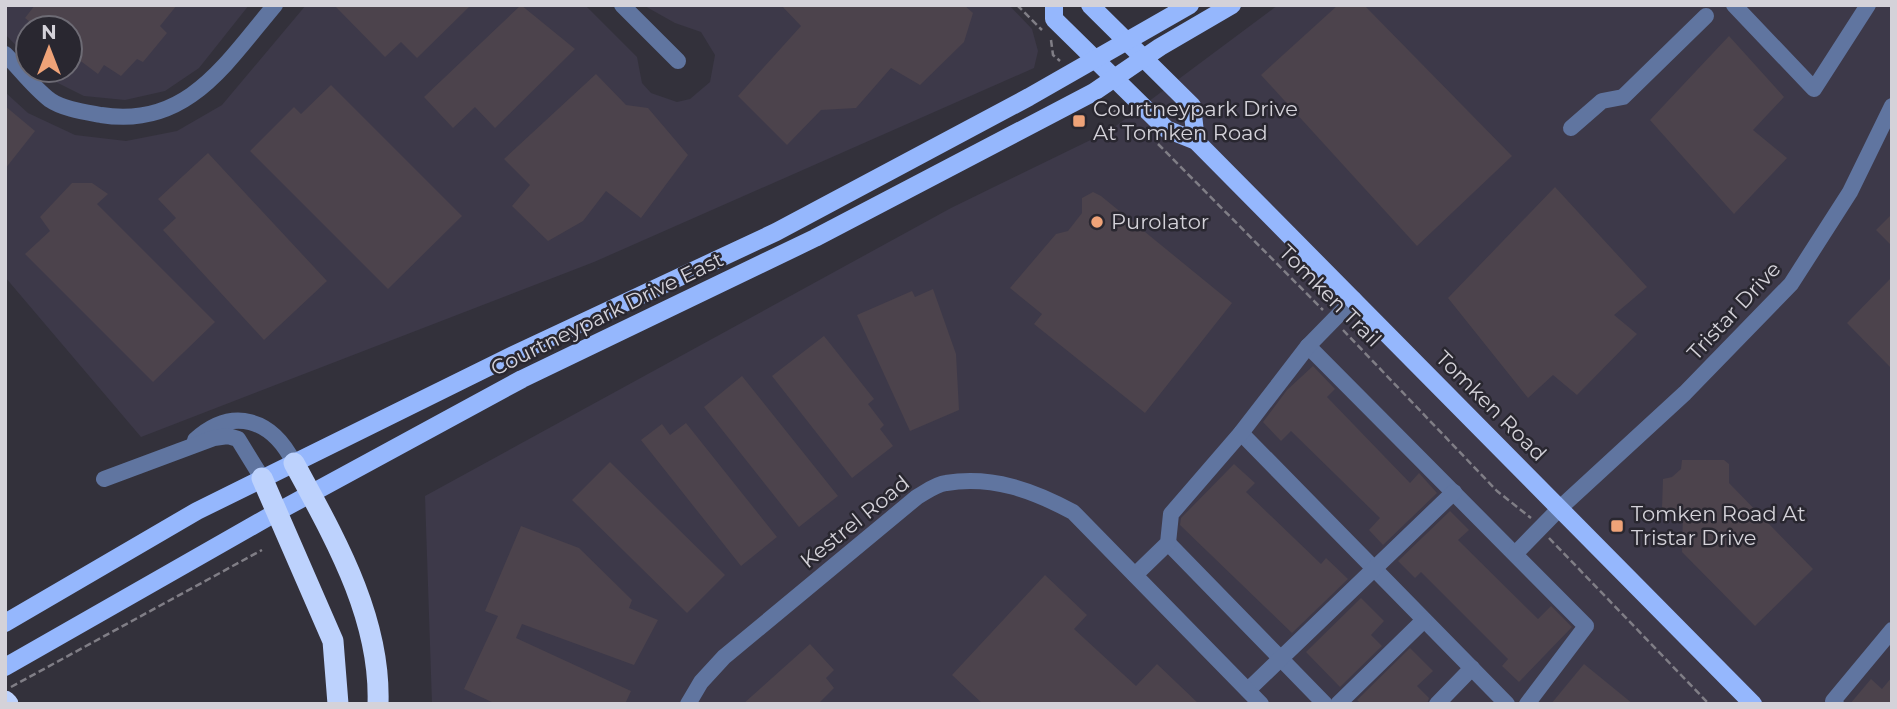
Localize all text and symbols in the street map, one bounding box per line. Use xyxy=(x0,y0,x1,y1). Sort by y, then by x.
north arrow xyxy=(14,14,84,84)
text: N xyxy=(41,21,57,44)
place label: Courtneypark Drive At Tomken Road xyxy=(1093,96,1298,145)
marker: Courtneypark Drive At Tomken Road xyxy=(1071,113,1087,129)
place label: Purolator xyxy=(1111,209,1209,234)
marker: Purolator xyxy=(1089,214,1105,230)
street label: Tomken Trail xyxy=(1274,239,1387,352)
street label: Courtneypark Drive East xyxy=(486,246,727,381)
street label: Tristar Drive xyxy=(1682,256,1786,365)
street label: Tomken Road xyxy=(1431,345,1552,466)
street label: Kestrel Road xyxy=(795,470,914,573)
place label: Tomken Road At Tristar Drive xyxy=(1631,501,1806,550)
marker: Tomken Road At Tristar Drive xyxy=(1609,518,1625,534)

